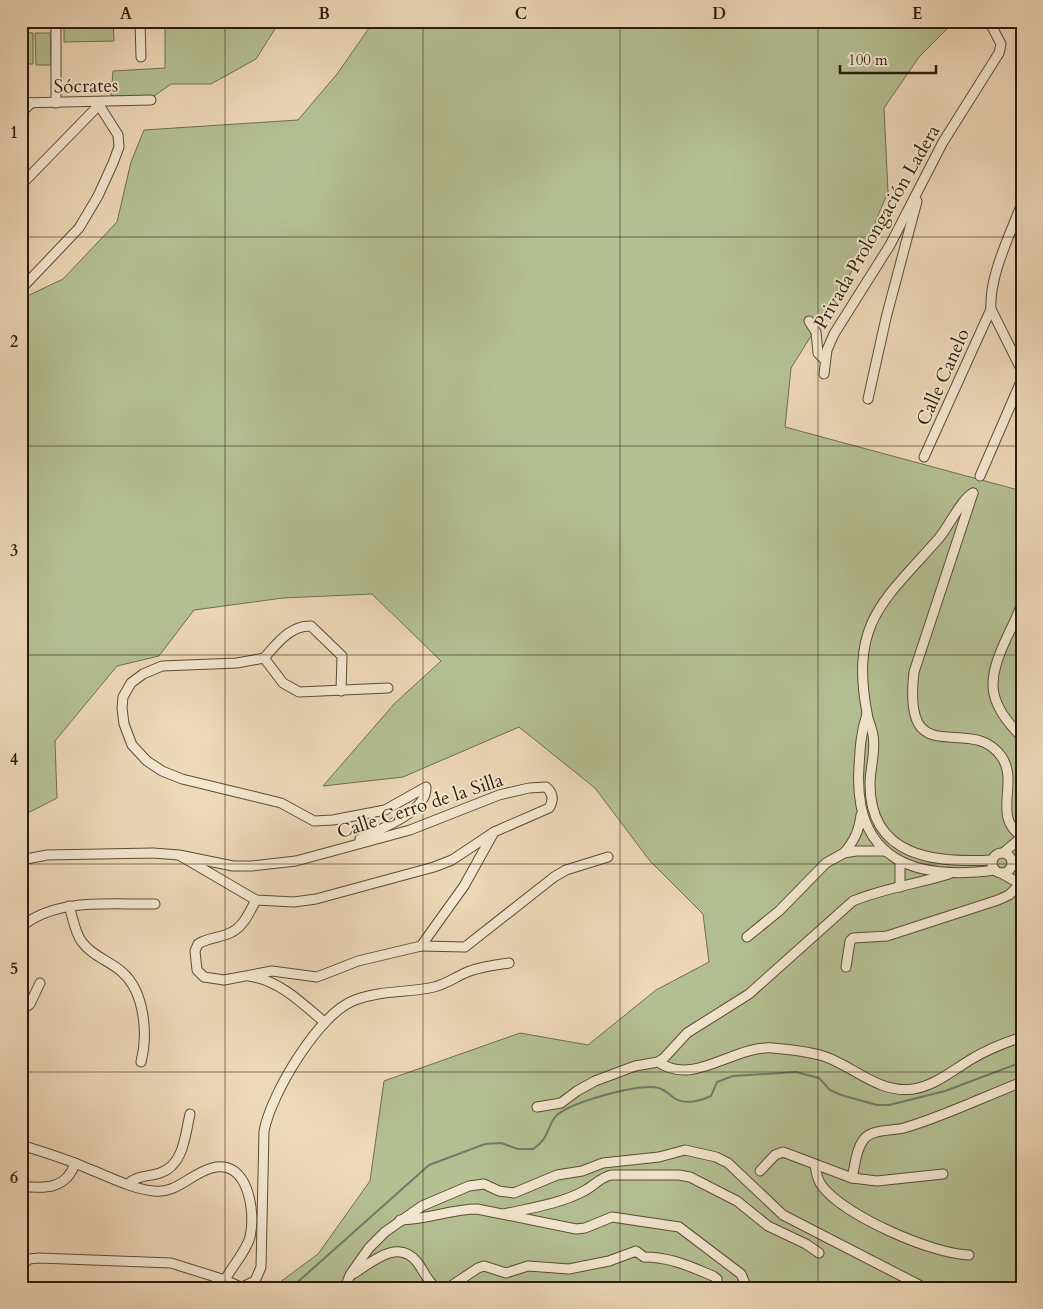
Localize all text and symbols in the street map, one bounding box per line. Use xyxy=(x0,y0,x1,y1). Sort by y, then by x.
text: A xyxy=(120,3,132,25)
text: B xyxy=(318,3,330,25)
text: C xyxy=(515,3,527,25)
text: D xyxy=(712,3,726,25)
text: E xyxy=(912,3,922,25)
scale bar xyxy=(840,42,937,74)
text: 100 m xyxy=(848,50,888,70)
street label: Sócrates xyxy=(53,72,119,100)
street label: Privada Prolongación Ladera xyxy=(808,120,946,334)
text: 1 xyxy=(10,122,18,144)
street label: Calle Canelo xyxy=(910,324,976,430)
text: 2 xyxy=(10,331,18,353)
text: 3 xyxy=(10,540,18,562)
text: 4 xyxy=(10,749,18,771)
street label: Calle Cerro de la Silla xyxy=(334,767,506,845)
text: 5 xyxy=(10,958,18,980)
text: 6 xyxy=(10,1167,18,1189)

